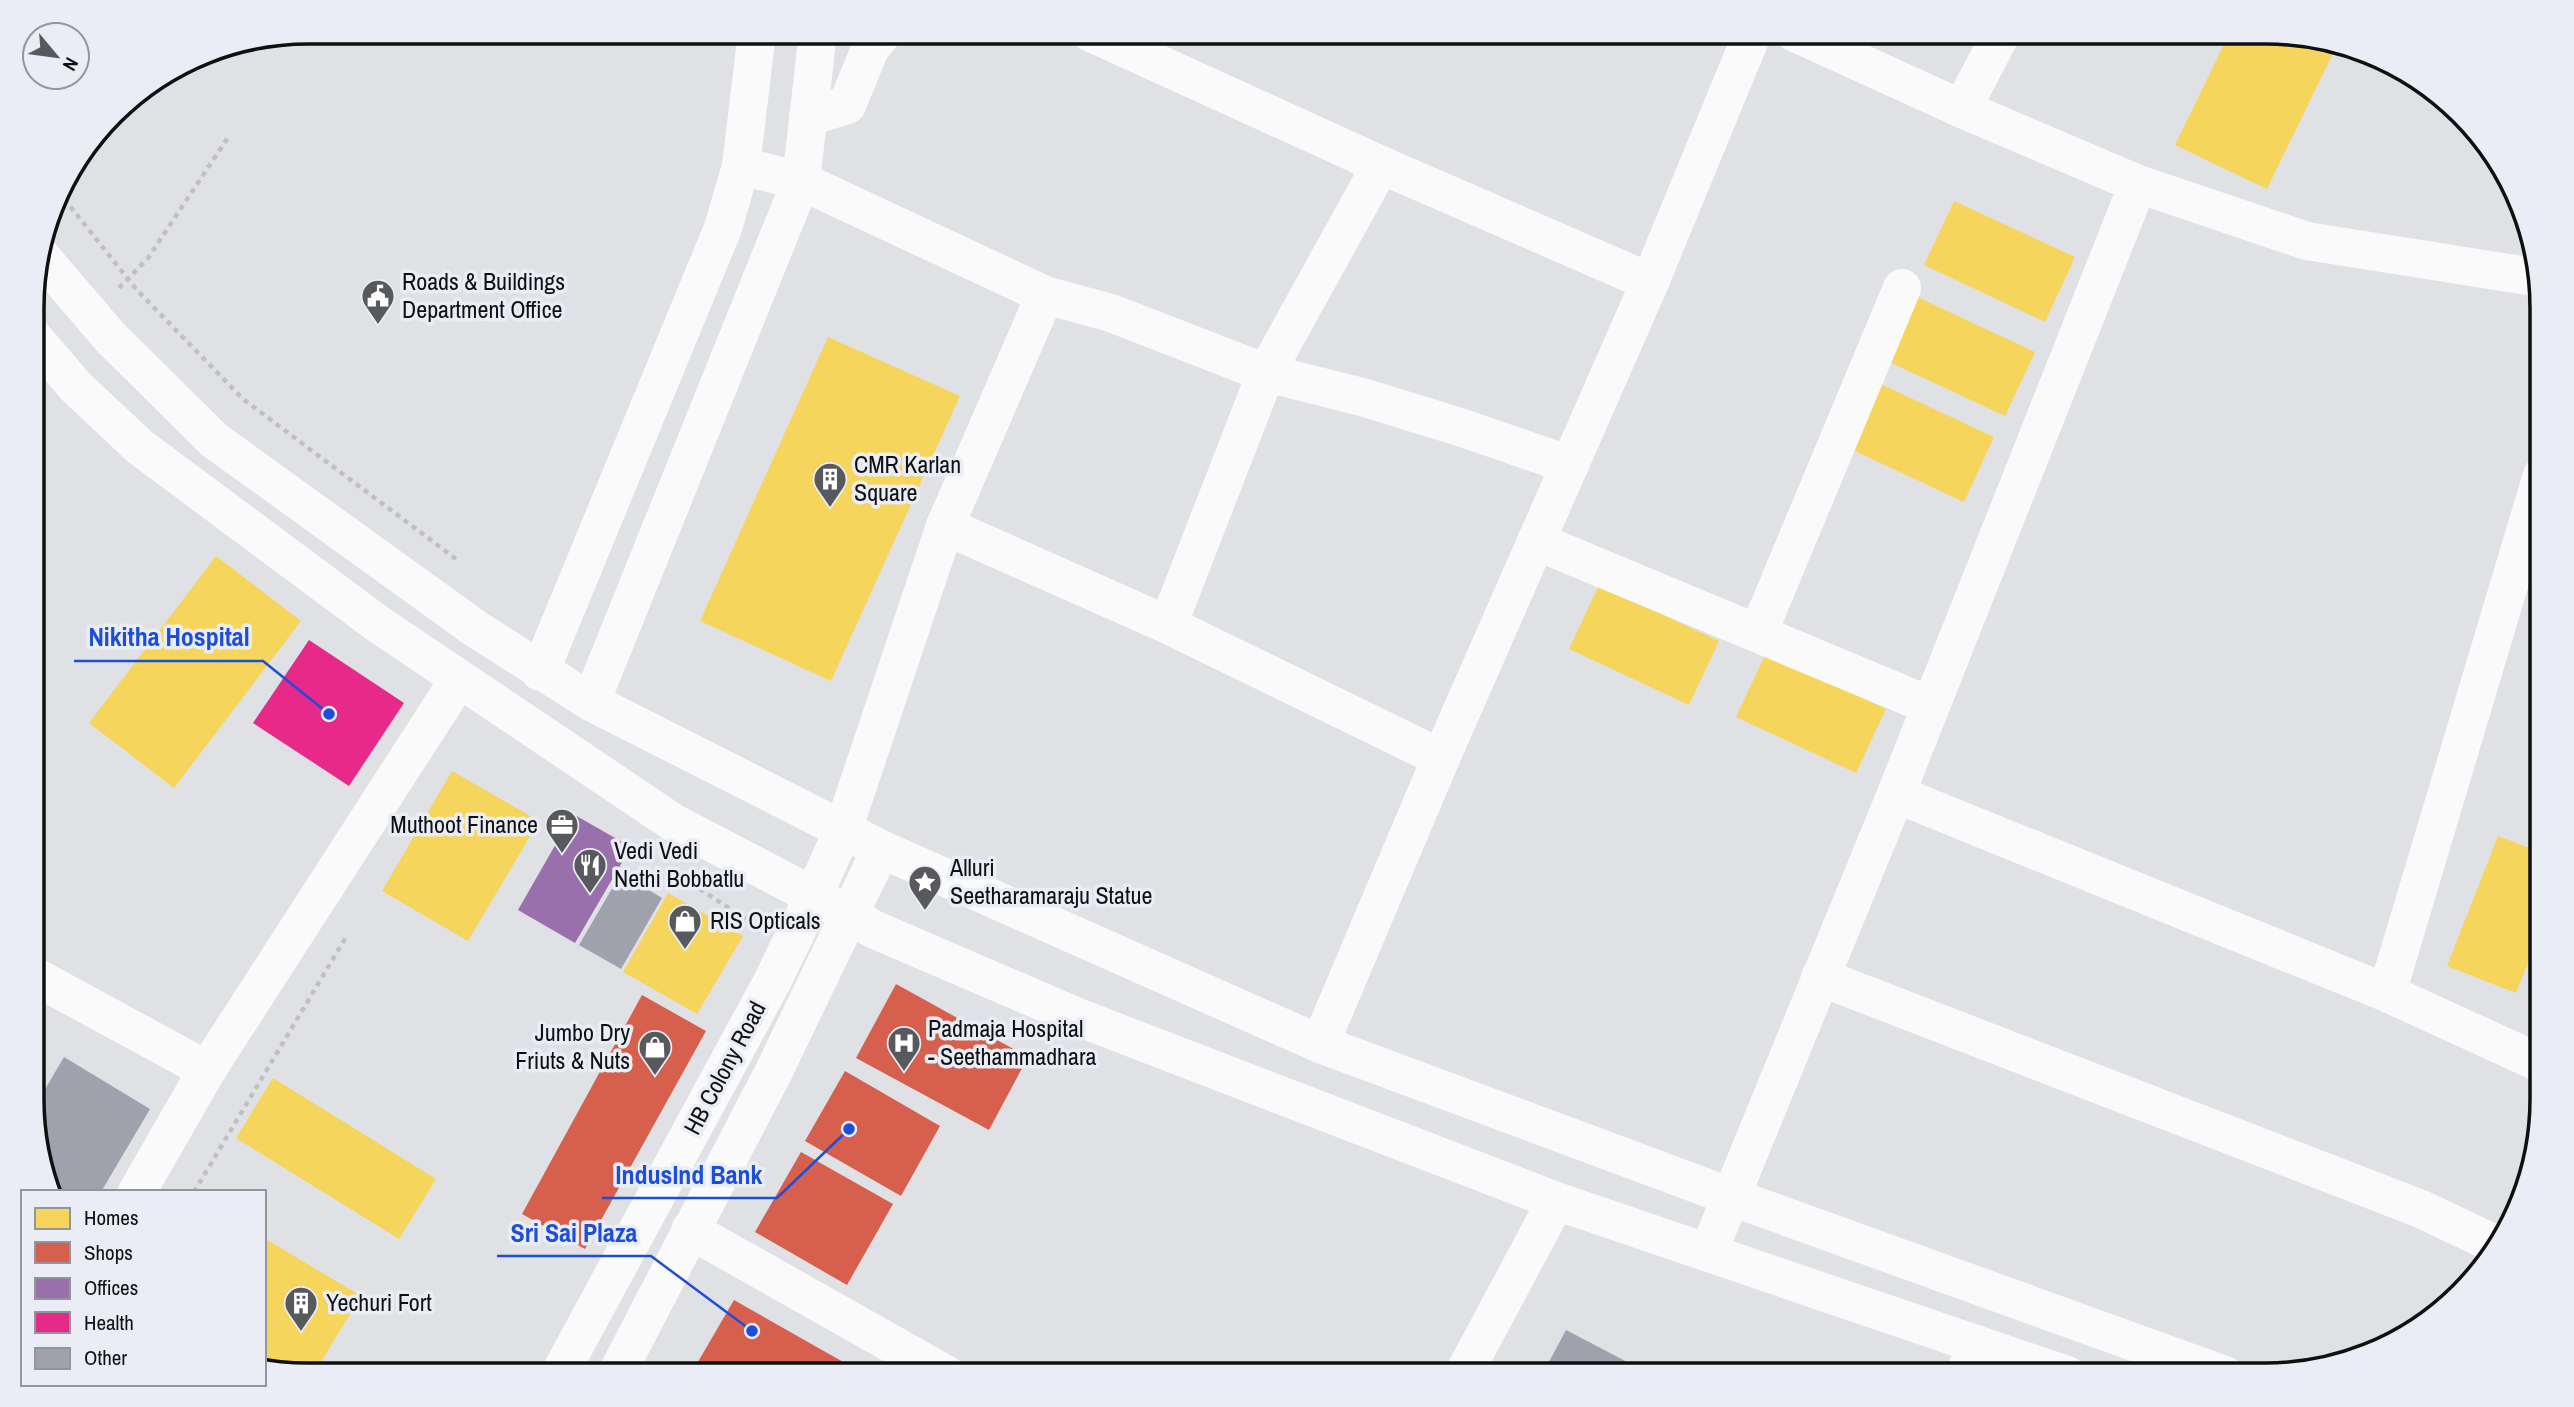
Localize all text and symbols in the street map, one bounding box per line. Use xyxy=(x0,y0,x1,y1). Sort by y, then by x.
north arrow xyxy=(21,21,91,91)
text: N xyxy=(57,53,85,75)
place label: Roads & Buildings Department Office xyxy=(402,265,565,325)
public building icon: Roads & Buildings Department Office xyxy=(359,277,397,326)
place label: CMR Karlan Square xyxy=(854,448,961,508)
building icon: CMR Karlan Square xyxy=(811,460,849,509)
callout: Nikitha Hospital xyxy=(74,614,263,661)
text: Nikitha Hospital xyxy=(88,619,250,654)
office icon: Muthoot Finance xyxy=(543,806,581,855)
place label: Muthoot Finance xyxy=(390,808,538,840)
place label: Vedi Vedi Nethi Bobbatlu xyxy=(614,834,744,894)
restaurant icon: Vedi Vedi Nethi Bobbatlu xyxy=(571,846,609,895)
place label: Alluri Seetharamaraju Statue xyxy=(949,851,1152,911)
place icon: Alluri Seetharamaraju Statue xyxy=(906,863,944,912)
shop icon: RIS Opticals xyxy=(666,902,704,951)
place label: RIS Opticals xyxy=(710,904,820,936)
street label: HB Colony Road xyxy=(676,995,773,1140)
place label: Padmaja Hospital - Seethammadhara xyxy=(928,1012,1097,1072)
place label: Jumbo Dry Friuts & Nuts xyxy=(515,1016,630,1076)
hospital icon: Padmaja Hospital - Seethammadhara xyxy=(885,1024,923,1073)
shop icon: Jumbo Dry Friuts & Nuts xyxy=(636,1028,674,1077)
callout: IndusInd Bank xyxy=(602,1151,777,1198)
text: IndusInd Bank xyxy=(616,1157,763,1192)
legend xyxy=(21,1190,266,1386)
text: Homes xyxy=(84,1203,139,1232)
callout: Sri Sai Plaza xyxy=(497,1209,651,1256)
text: Sri Sai Plaza xyxy=(511,1215,638,1250)
text: Shops xyxy=(84,1238,133,1267)
text: Offices xyxy=(84,1273,138,1302)
building icon: Yechuri Fort xyxy=(282,1284,320,1333)
place label: Yechuri Fort xyxy=(326,1286,432,1318)
text: Health xyxy=(84,1308,134,1337)
text: Other xyxy=(84,1343,127,1372)

